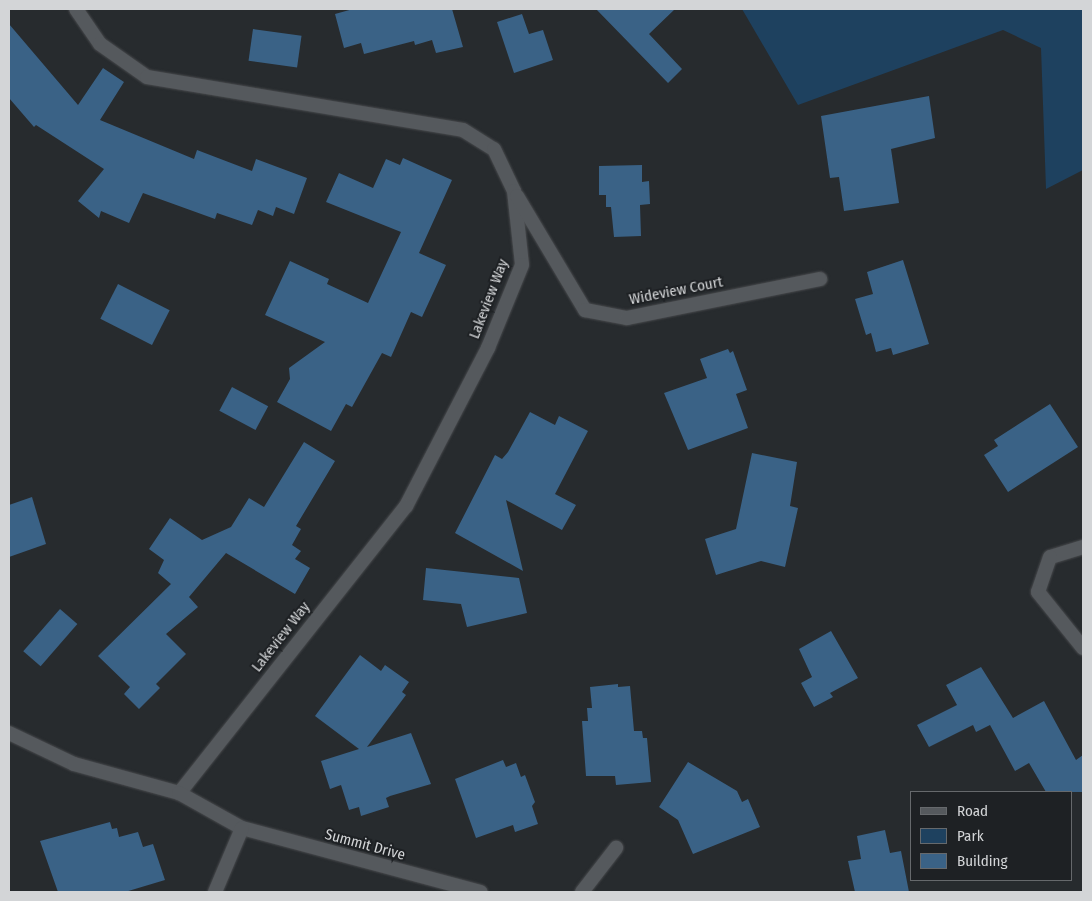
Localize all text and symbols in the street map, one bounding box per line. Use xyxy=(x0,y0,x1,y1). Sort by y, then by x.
street label: Lakeview Way xyxy=(466,257,512,341)
street label: Wideview Court xyxy=(628,273,724,309)
street label: Lakeview Way xyxy=(248,598,314,676)
legend xyxy=(910,791,1072,881)
text: Road xyxy=(957,802,988,820)
street label: Summit Drive xyxy=(323,826,407,864)
text: Park xyxy=(957,827,984,845)
text: Building xyxy=(957,852,1008,870)

